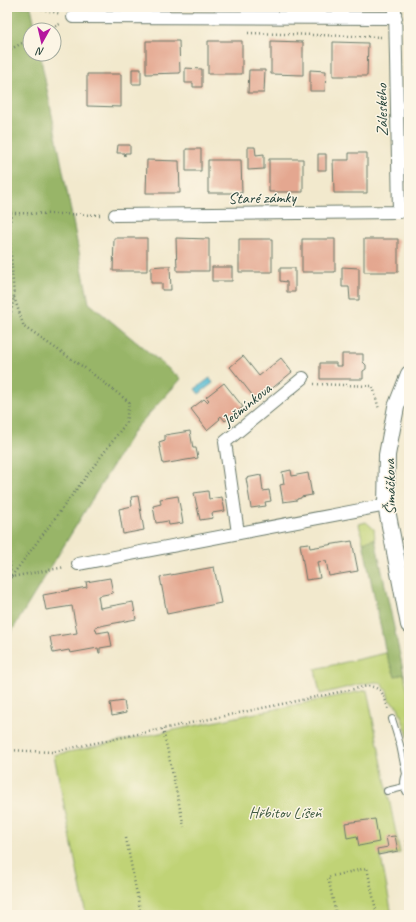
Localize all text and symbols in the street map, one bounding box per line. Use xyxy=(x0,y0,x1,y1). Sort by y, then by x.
north arrow xyxy=(22,22,62,62)
text: N xyxy=(34,44,45,59)
street label: Záleského xyxy=(372,82,392,137)
street label: Staré zámky xyxy=(228,187,297,209)
street label: Ječmínkova xyxy=(217,378,277,431)
street label: Šimáčkova xyxy=(379,457,400,515)
park label: Hřbitov Líšeň xyxy=(249,803,323,823)

